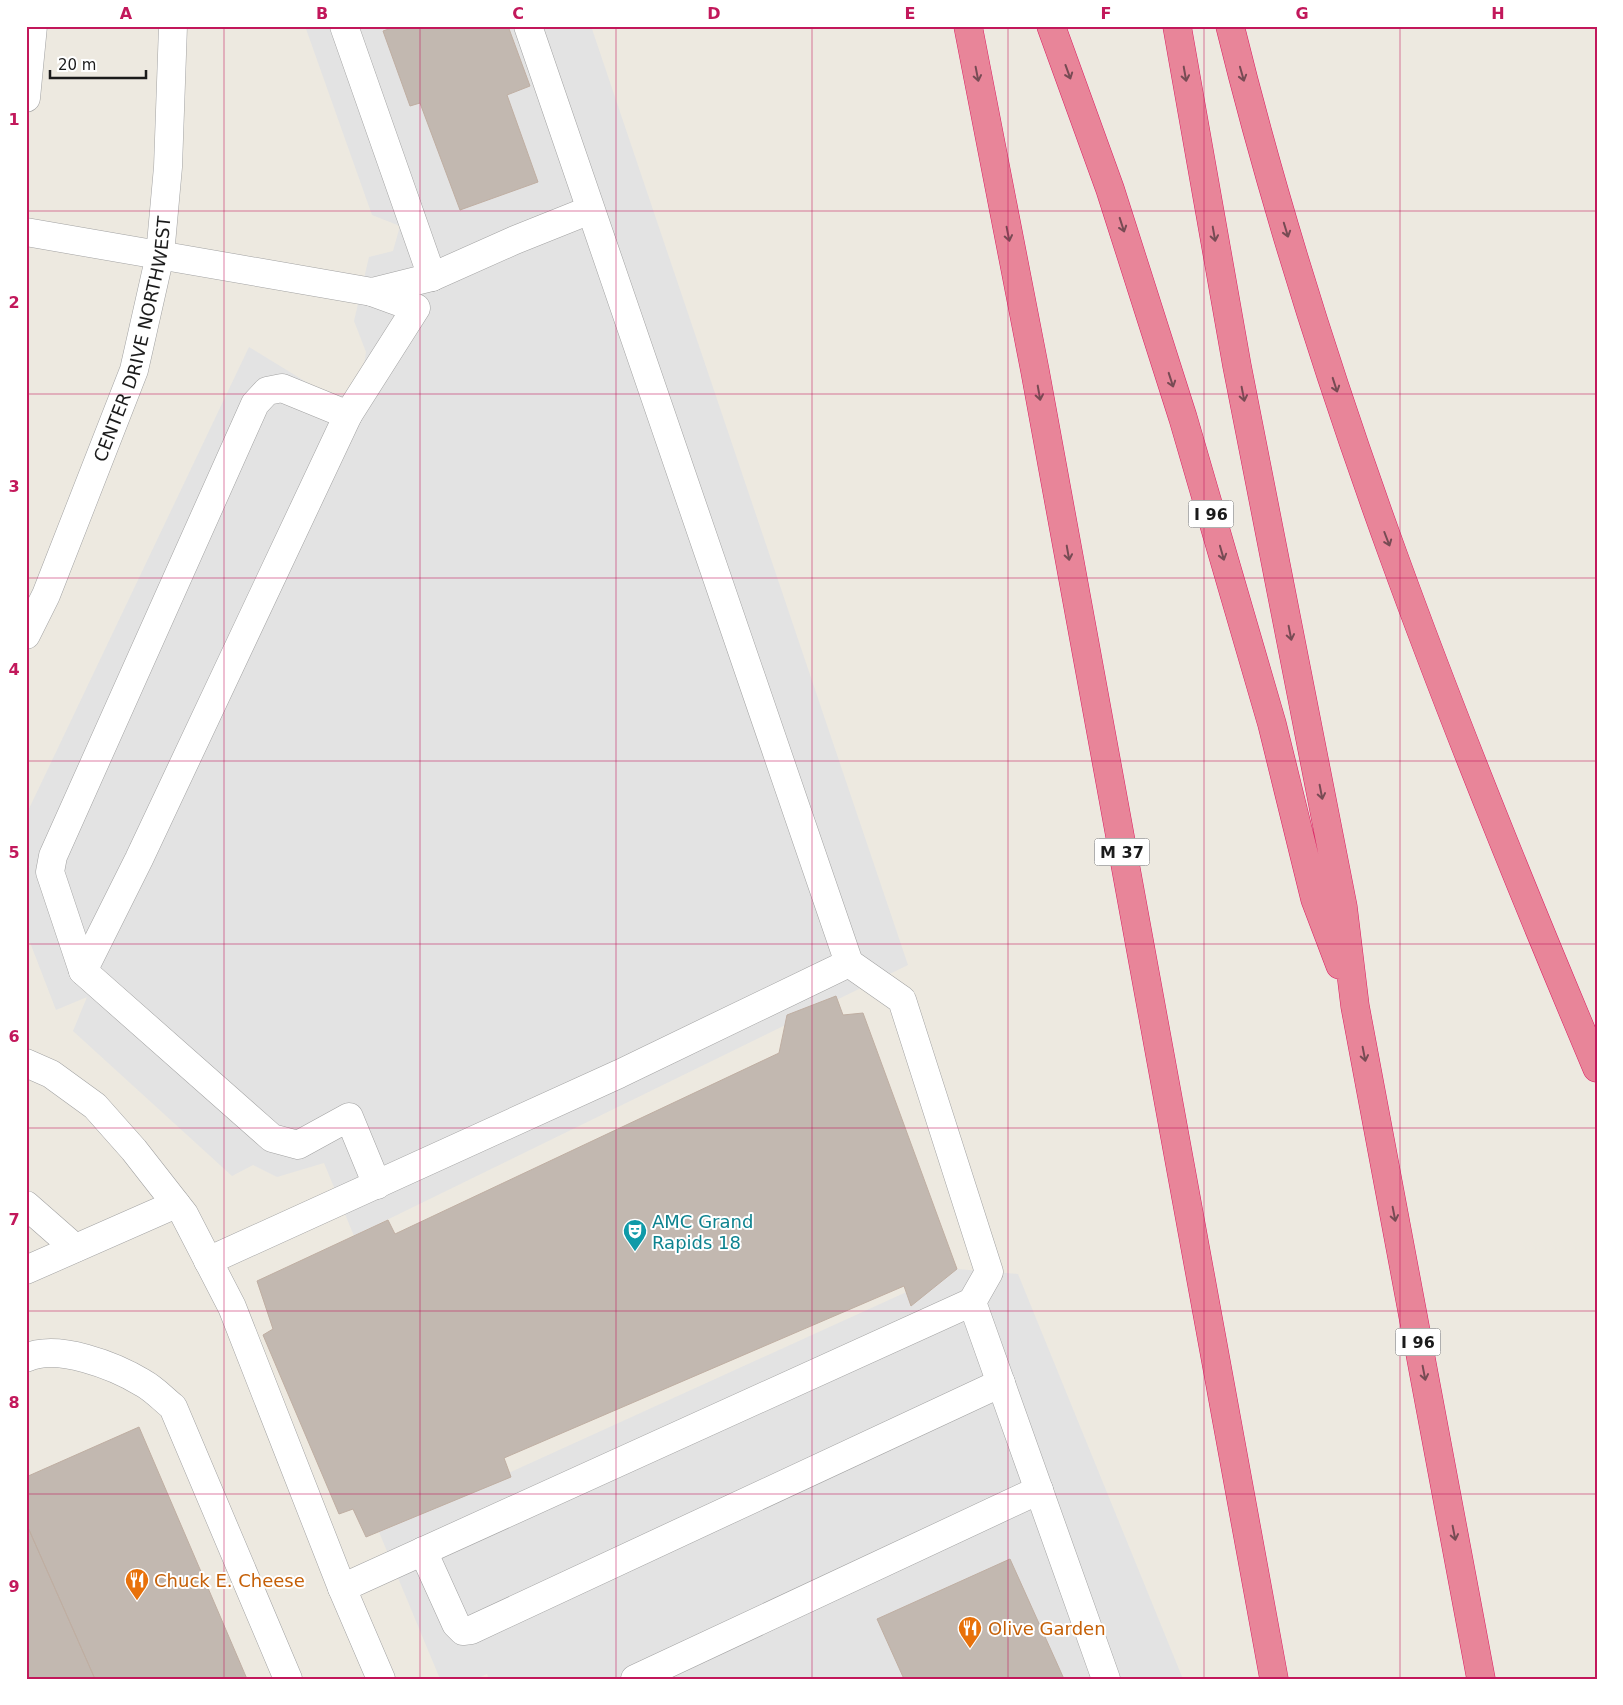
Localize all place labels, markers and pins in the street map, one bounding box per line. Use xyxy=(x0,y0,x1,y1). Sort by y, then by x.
place label: AMC Grand Rapids 18 xyxy=(652,1211,753,1253)
theatre icon: AMC Grand Rapids 18 xyxy=(622,1218,648,1252)
restaurant icon: Chuck E. Cheese xyxy=(124,1567,150,1601)
place label: Chuck E. Cheese xyxy=(154,1570,305,1591)
restaurant icon: Olive Garden xyxy=(957,1615,983,1649)
place label: Olive Garden xyxy=(988,1618,1106,1639)

